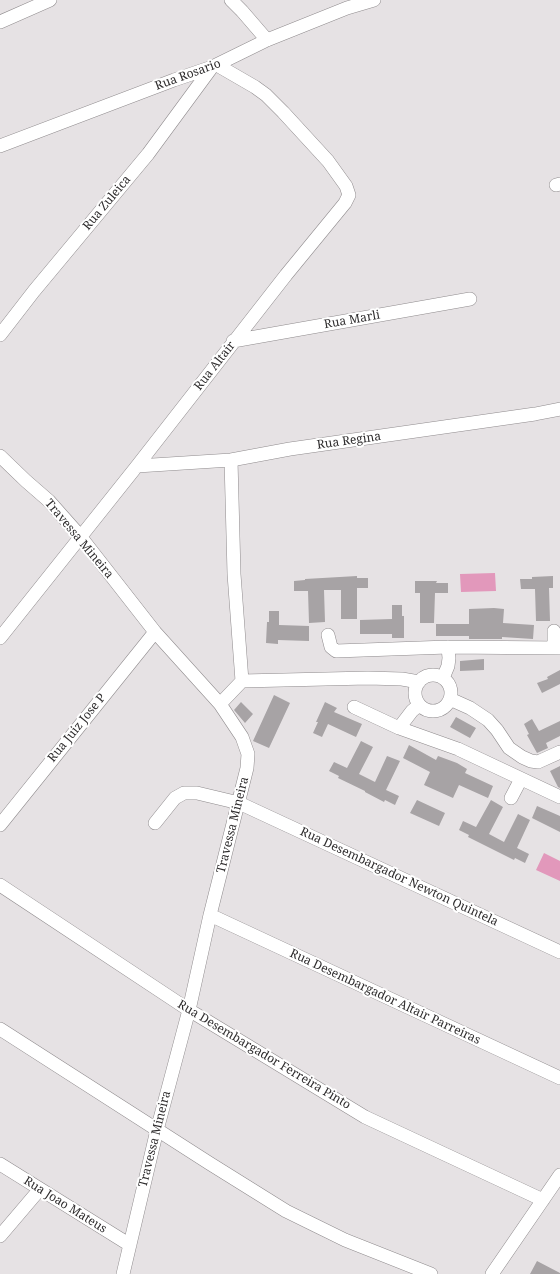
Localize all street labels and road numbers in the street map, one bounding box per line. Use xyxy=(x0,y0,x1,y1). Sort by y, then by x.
street label: Rua Rosario xyxy=(153,56,223,94)
street label: Rua Zuleica xyxy=(80,173,134,233)
street label: Rua Marli xyxy=(323,308,381,332)
street label: Rua Altair xyxy=(191,339,239,393)
street label: Rua Regina xyxy=(316,429,382,453)
street label: Travessa Mineira xyxy=(42,497,116,581)
street label: Rua Juiz Jose P xyxy=(45,691,109,765)
street label: Travessa Mineira xyxy=(214,775,252,875)
street label: Rua Desembargador Newton Quintela xyxy=(298,825,500,929)
street label: Rua Desembargador Altair Parreiras xyxy=(287,946,483,1048)
street label: Rua Desembargador Ferreira Pinto xyxy=(175,997,353,1113)
street label: Travessa Mineira xyxy=(136,1089,174,1189)
street label: Rua Joao Mateus xyxy=(21,1174,109,1236)

